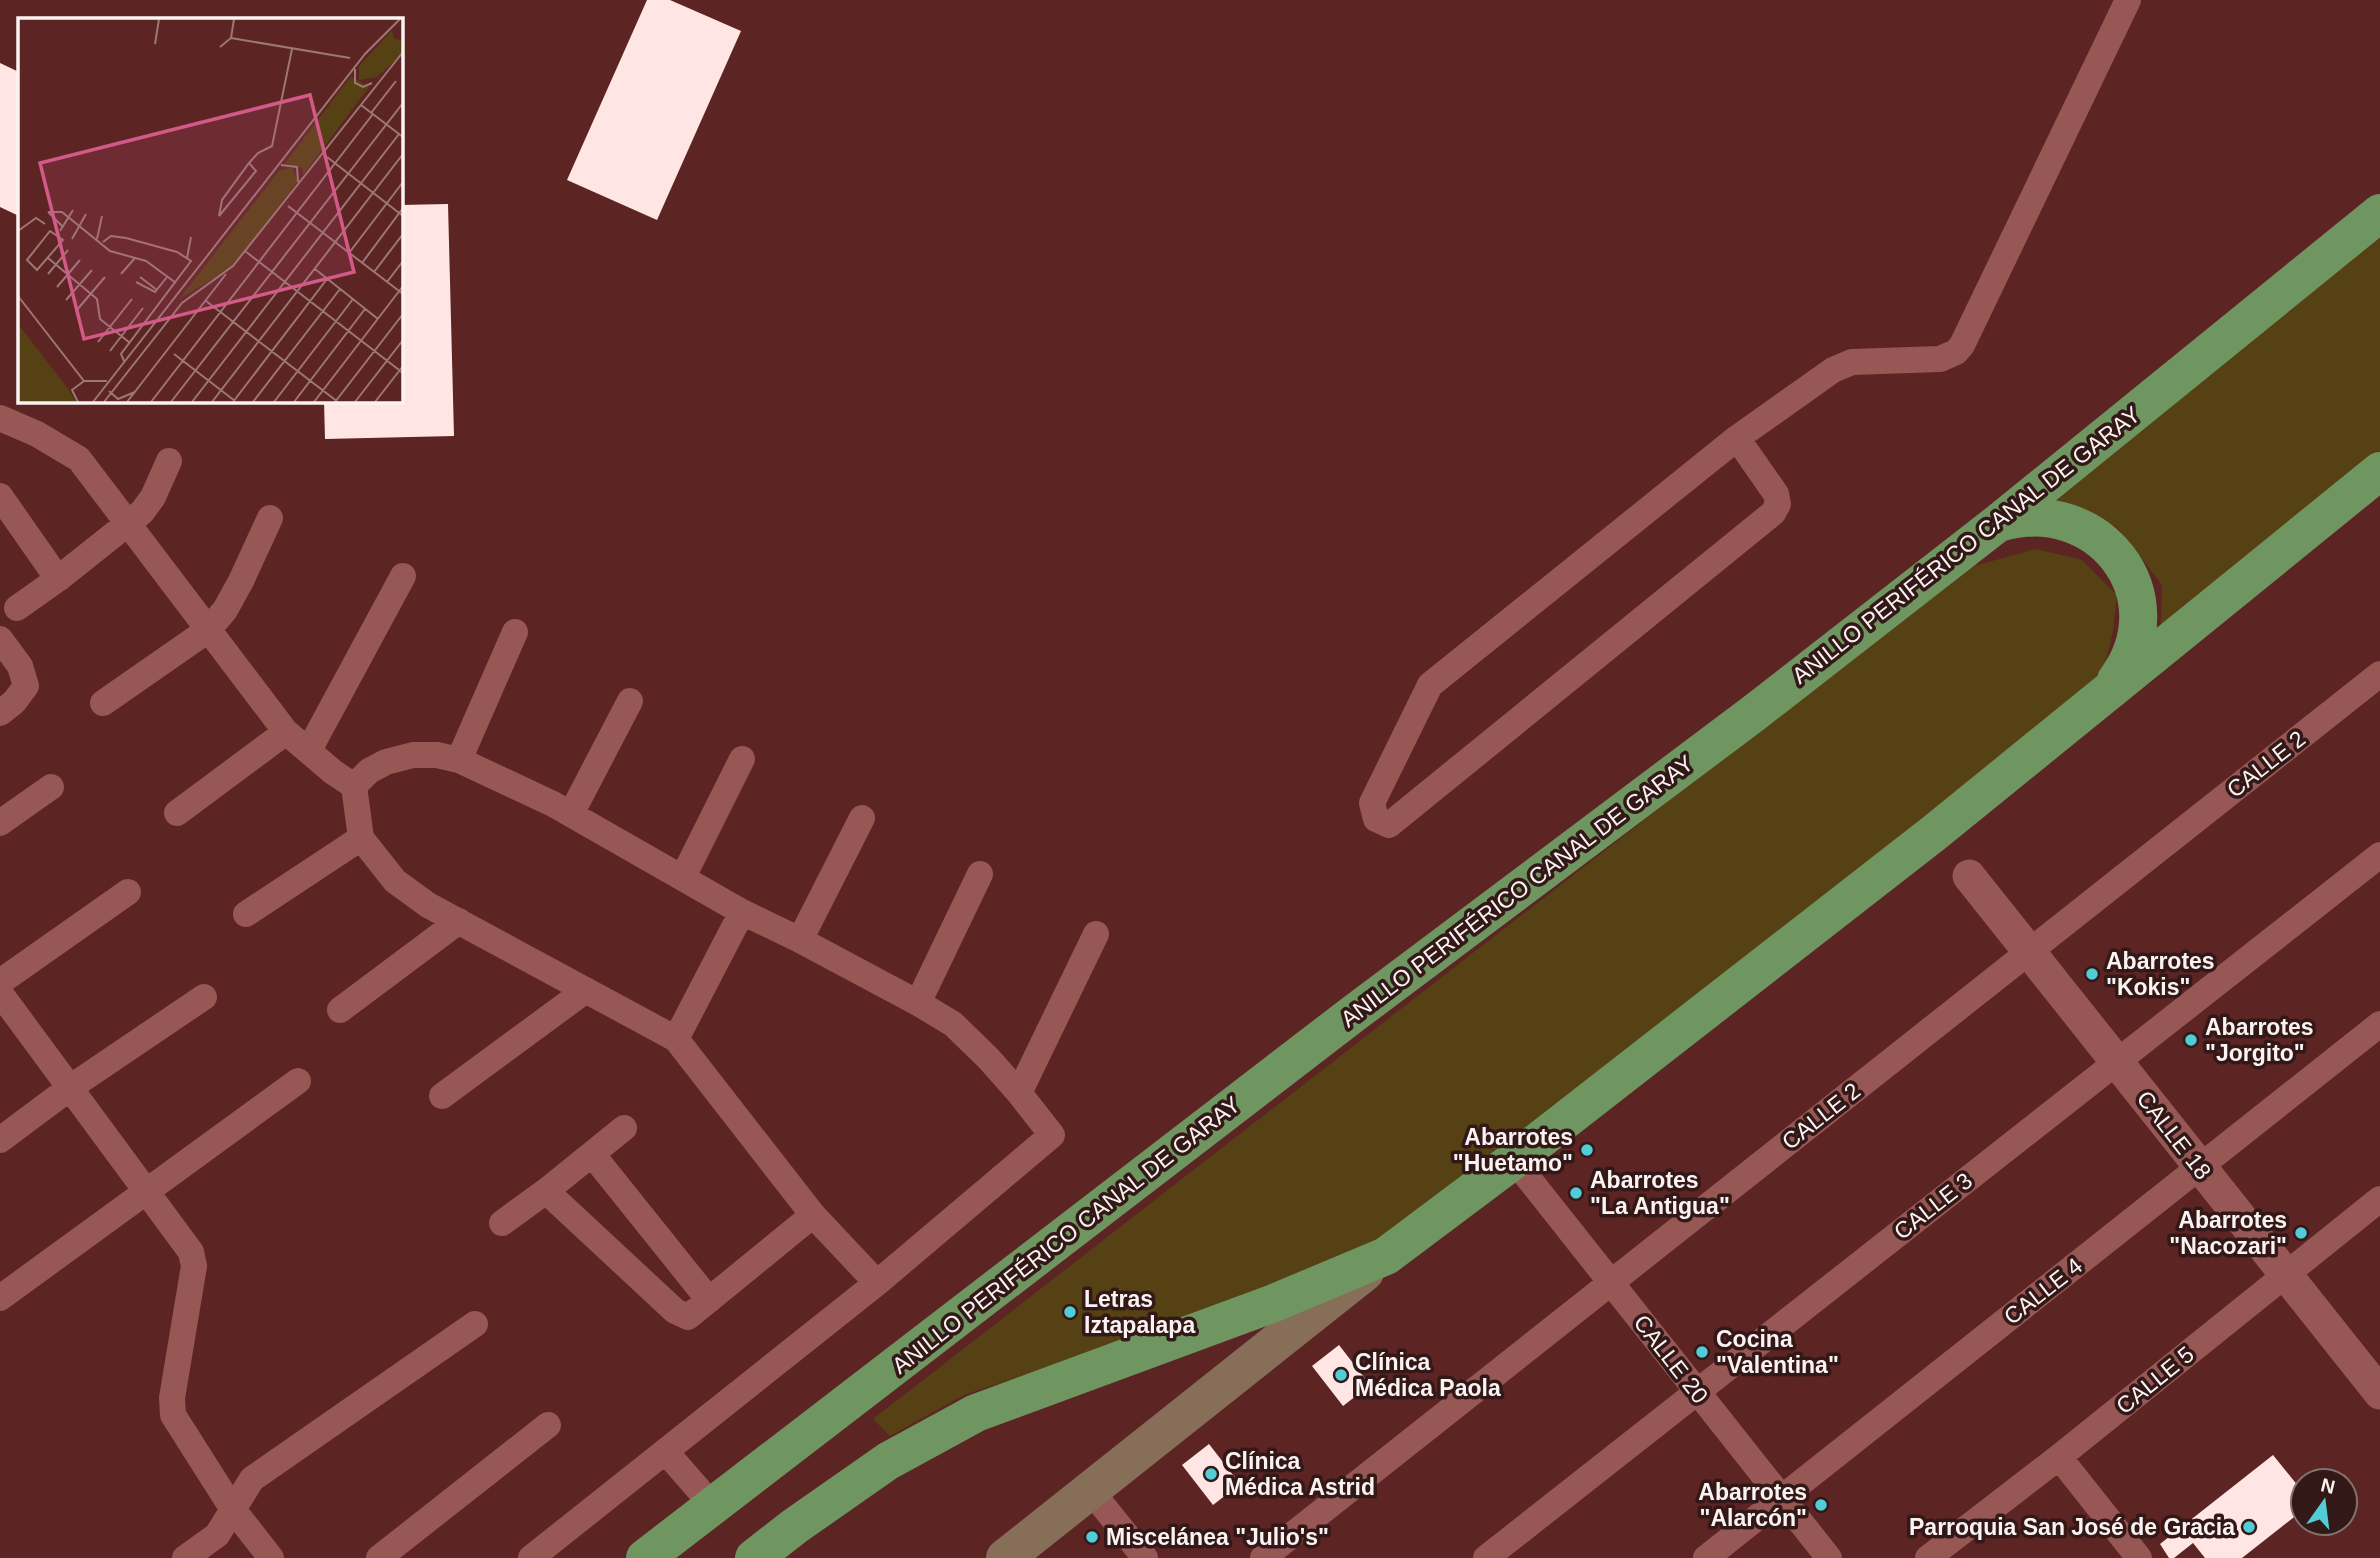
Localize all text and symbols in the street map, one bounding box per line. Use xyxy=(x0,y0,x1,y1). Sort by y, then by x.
inset map xyxy=(18,18,402,402)
street label: ANILLO PERIFÉRICO CANAL DE GARAY xyxy=(1787,401,2145,689)
street label: CALLE 2 xyxy=(2222,725,2310,803)
street label: ANILLO PERIFÉRICO CANAL DE GARAY xyxy=(1336,750,1698,1032)
place label: Abarrotes "Kokis" xyxy=(2106,948,2215,1000)
marker: Abarrotes "Kokis" xyxy=(2084,966,2100,982)
place label: Abarrotes "Jorgito" xyxy=(2205,1014,2314,1066)
marker: Abarrotes "Jorgito" xyxy=(2183,1032,2199,1048)
street label: CALLE 2 xyxy=(1777,1077,1865,1155)
street label: CALLE 18 xyxy=(2131,1086,2217,1184)
street label: ANILLO PERIFÉRICO CANAL DE GARAY xyxy=(887,1091,1245,1379)
place label: Abarrotes "Huetamo" xyxy=(1453,1124,1573,1176)
marker: Abarrotes "Huetamo" xyxy=(1579,1142,1595,1158)
place label: Abarrotes "La Antigua" xyxy=(1590,1167,1730,1219)
street label: CALLE 3 xyxy=(1889,1167,1977,1245)
marker: Abarrotes "La Antigua" xyxy=(1568,1185,1584,1201)
place label: Abarrotes "Nacozari" xyxy=(2169,1207,2287,1259)
marker: Abarrotes "Nacozari" xyxy=(2293,1225,2309,1241)
street label: CALLE 4 xyxy=(1999,1252,2087,1330)
place label: Letras Iztapalapa xyxy=(1084,1286,1195,1338)
marker: Letras Iztapalapa xyxy=(1062,1304,1078,1320)
street label: CALLE 20 xyxy=(1628,1310,1714,1408)
place label: Cocina "Valentina" xyxy=(1716,1326,1839,1378)
street label: CALLE 5 xyxy=(2111,1341,2199,1419)
marker: Cocina "Valentina" xyxy=(1694,1344,1710,1360)
place label: Clínica Médica Paola xyxy=(1355,1349,1501,1401)
marker: Clínica Médica Paola xyxy=(1333,1367,1349,1383)
place label: Clínica Médica Astrid xyxy=(1225,1448,1375,1500)
marker: Clínica Médica Astrid xyxy=(1203,1466,1219,1482)
north arrow xyxy=(2289,1467,2359,1537)
text: N xyxy=(2319,1474,2337,1498)
place label: Abarrotes "Alarcón" xyxy=(1698,1479,1807,1531)
marker: Abarrotes "Alarcón" xyxy=(1813,1497,1829,1513)
place label: Parroquia San José de Gracia xyxy=(1909,1514,2235,1540)
marker: Parroquia San José de Gracia xyxy=(2241,1519,2257,1535)
place label: Miscelánea "Julio's" xyxy=(1106,1524,1329,1550)
marker: Miscelánea "Julio's" xyxy=(1084,1529,1100,1545)

